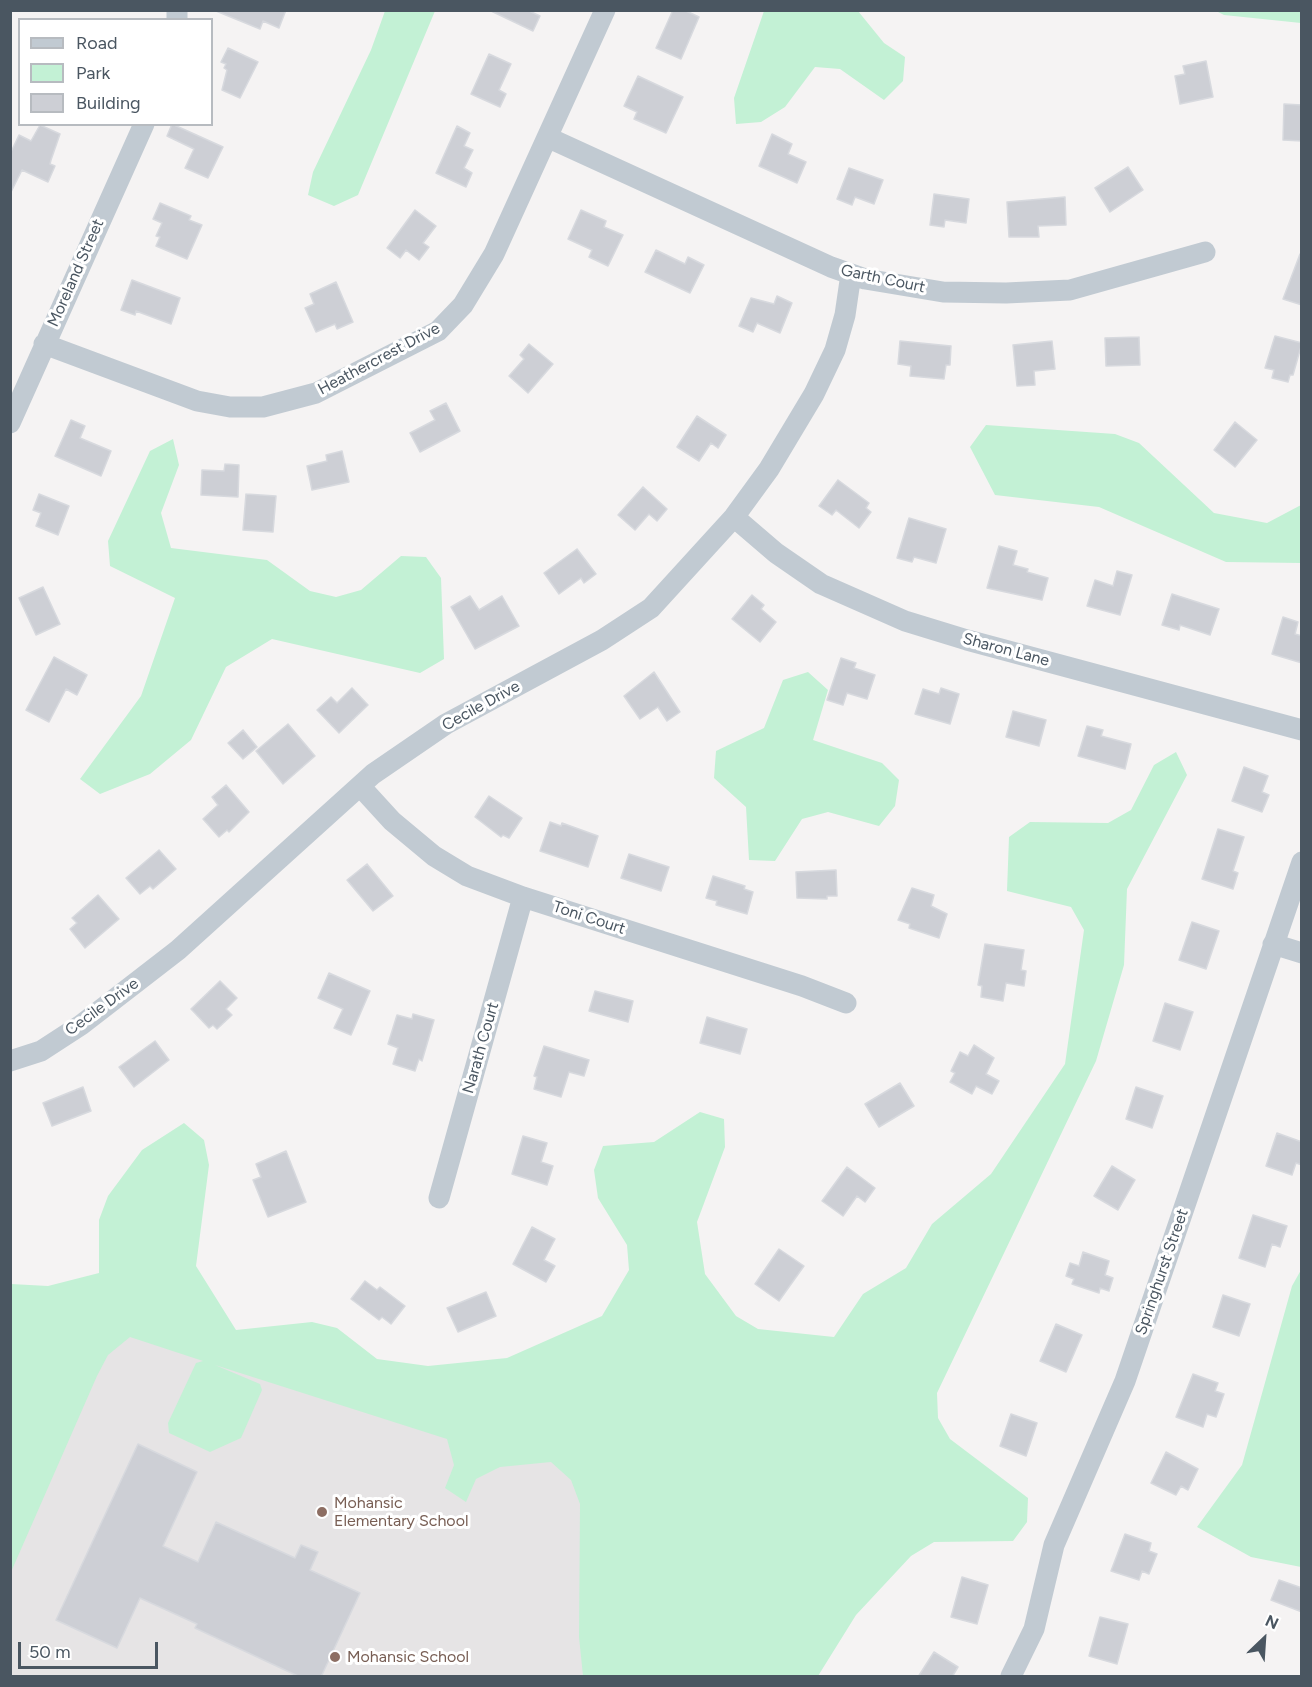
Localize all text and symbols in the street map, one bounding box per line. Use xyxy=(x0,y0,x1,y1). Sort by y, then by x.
legend xyxy=(18,18,213,126)
text: Road xyxy=(76,32,117,54)
text: Park xyxy=(76,62,110,84)
text: Building xyxy=(76,92,141,114)
street label: Moreland Street xyxy=(44,216,108,330)
street label: Garth Court xyxy=(839,261,927,297)
street label: Heathercrest Drive xyxy=(315,319,443,399)
street label: Sharon Lane xyxy=(961,629,1051,671)
street label: Cecile Drive xyxy=(439,677,523,735)
street label: Toni Court xyxy=(550,897,628,939)
street label: Cecile Drive xyxy=(62,974,142,1040)
street label: Narath Court xyxy=(459,1000,503,1096)
street label: Springhurst Street xyxy=(1131,1206,1193,1338)
place label: Mohansic Elementary School xyxy=(334,1493,468,1531)
marker: Mohansic Elementary School xyxy=(315,1505,329,1519)
north arrow xyxy=(1234,1609,1294,1669)
text: N xyxy=(1262,1611,1281,1633)
scale bar xyxy=(21,1630,160,1668)
text: 50 m xyxy=(29,1641,71,1663)
place label: Mohansic School xyxy=(347,1647,469,1667)
marker: Mohansic School xyxy=(328,1650,342,1664)

